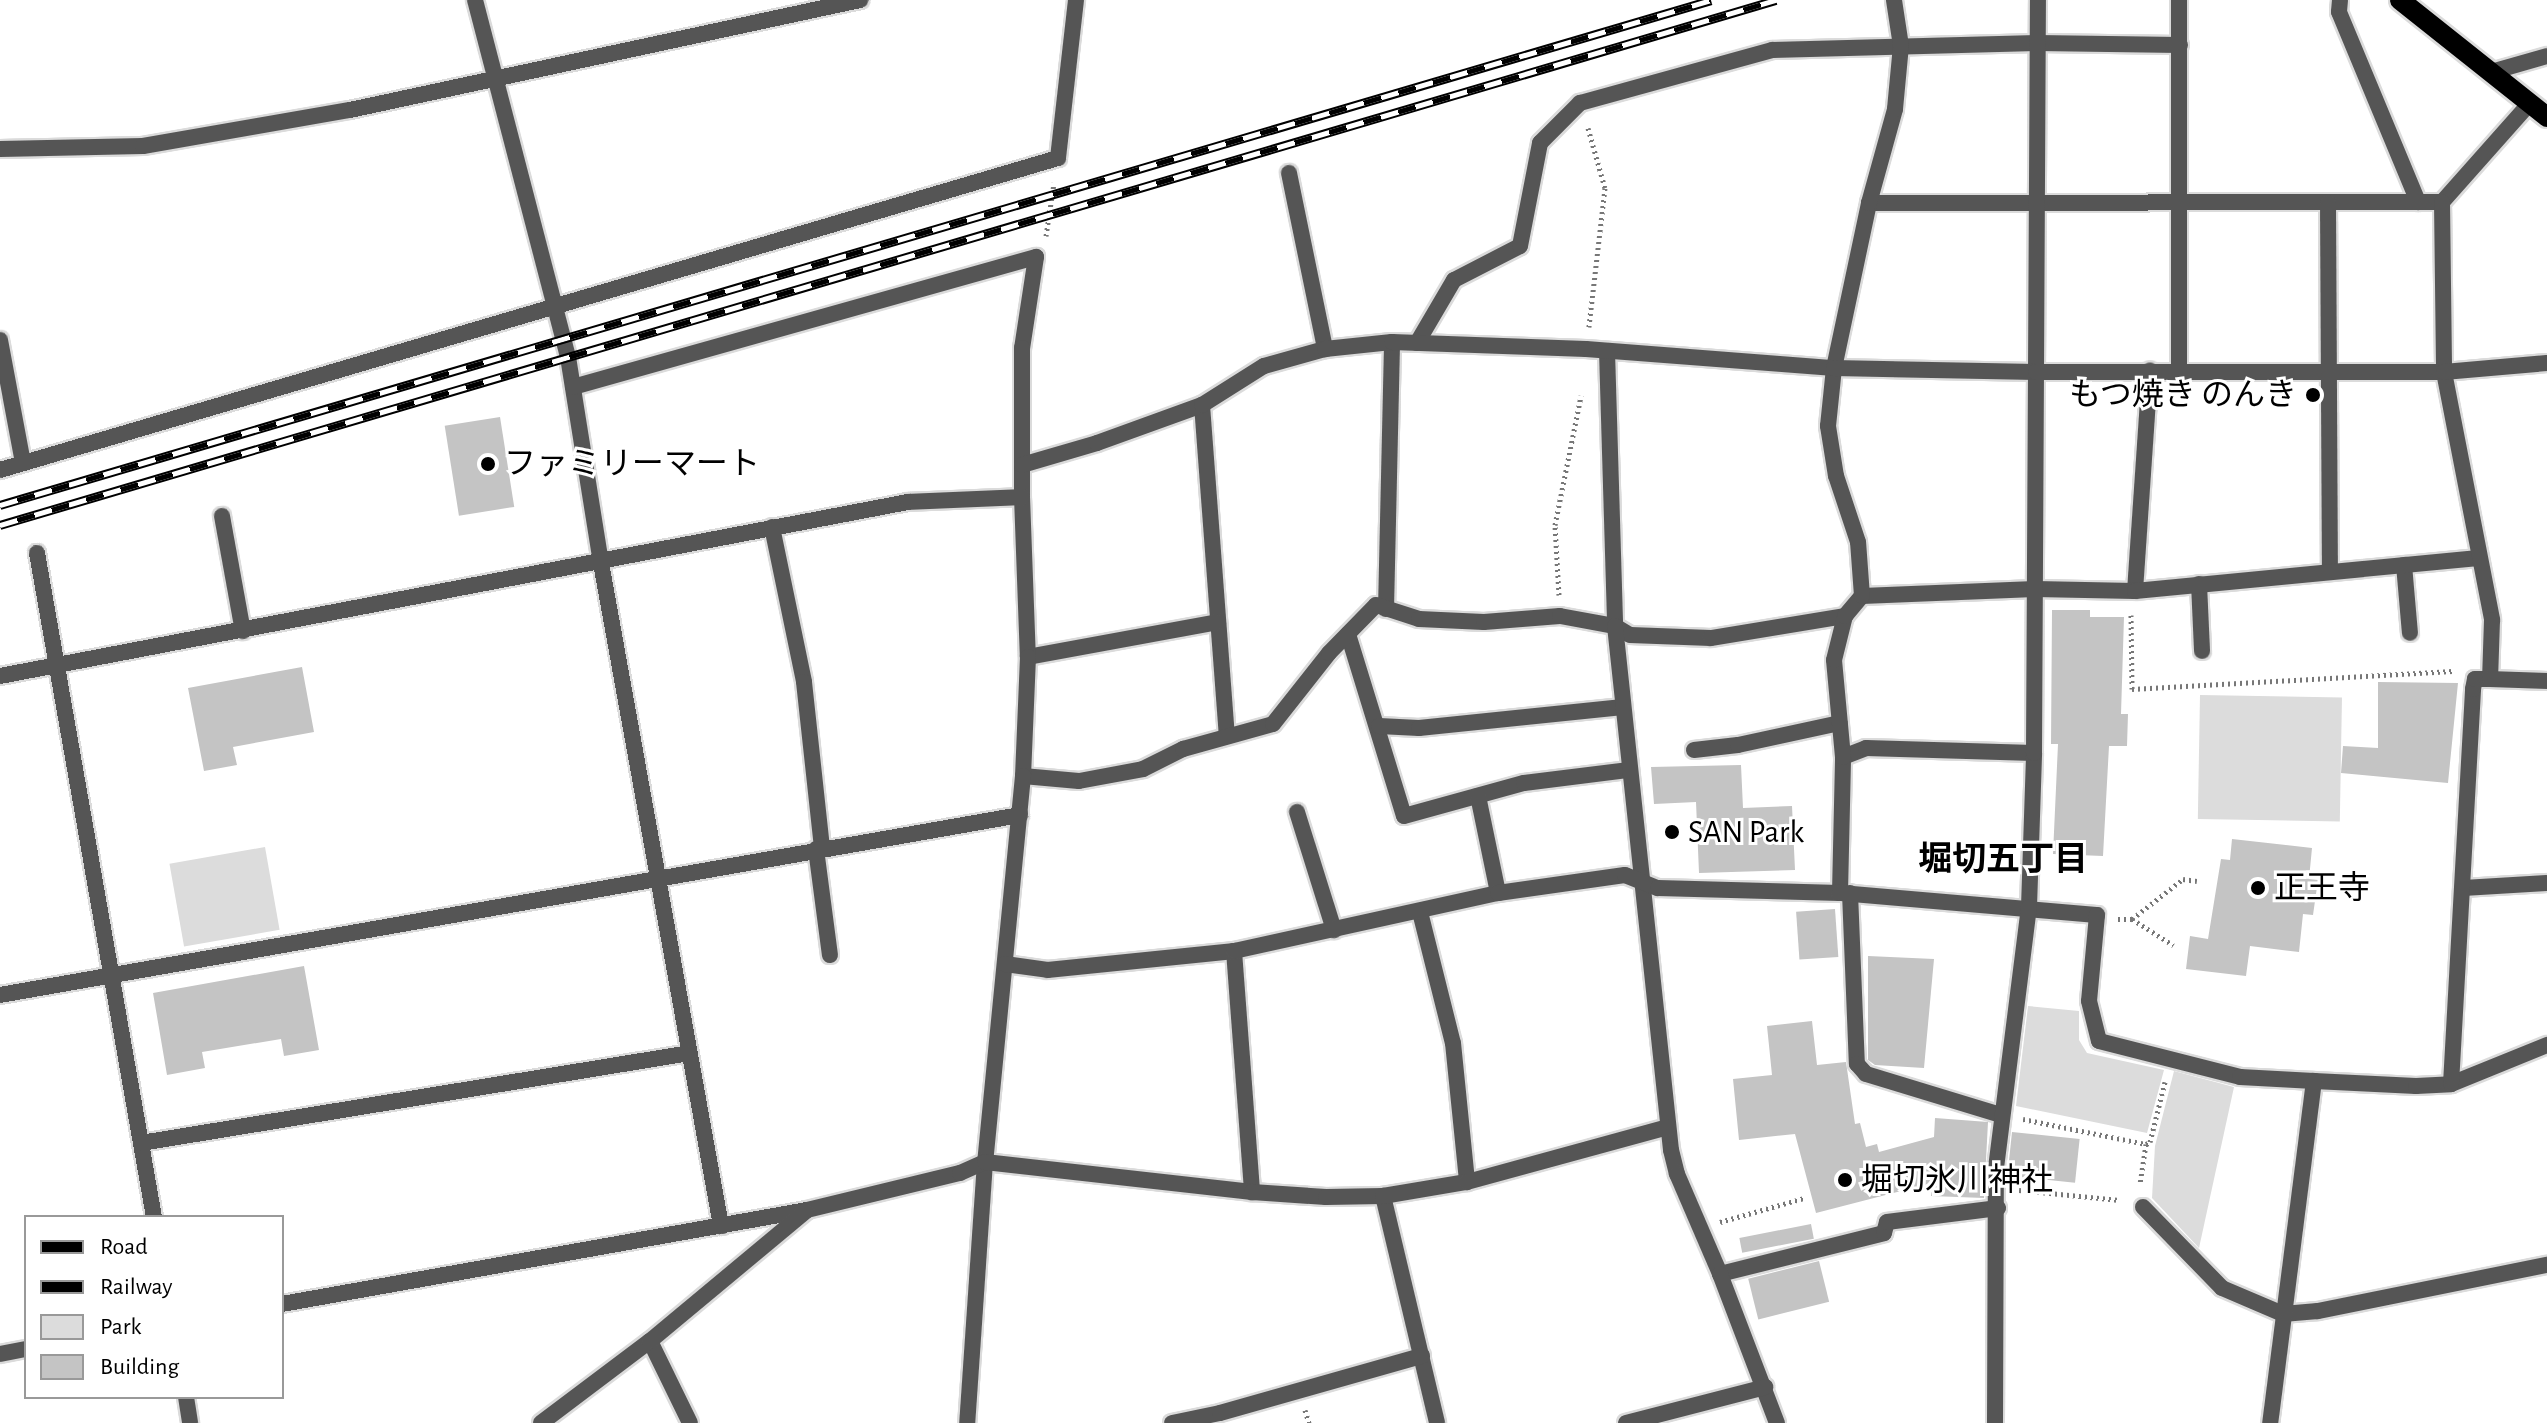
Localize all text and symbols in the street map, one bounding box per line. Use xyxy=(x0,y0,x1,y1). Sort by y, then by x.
place label: もつ焼き のんき xyxy=(2068,376,2297,414)
marker: もつ焼き のんき xyxy=(2304,386,2322,404)
place label: ファミリーマート xyxy=(504,445,760,483)
marker: ファミリーマート xyxy=(479,455,497,473)
place label: SAN Park xyxy=(1688,813,1804,851)
marker: SAN Park xyxy=(1663,823,1681,841)
district label: 堀切五丁目 xyxy=(1918,841,2088,881)
place label: 正王寺 xyxy=(2274,869,2370,907)
marker: 正王寺 xyxy=(2249,879,2267,897)
place label: 堀切氷川神社 xyxy=(1861,1161,2053,1199)
marker: 堀切氷川神社 xyxy=(1836,1171,1854,1189)
legend xyxy=(24,1215,284,1399)
text: Road xyxy=(100,1235,148,1259)
text: Railway xyxy=(100,1275,172,1299)
text: Park xyxy=(100,1315,141,1339)
text: Building xyxy=(100,1355,179,1379)

